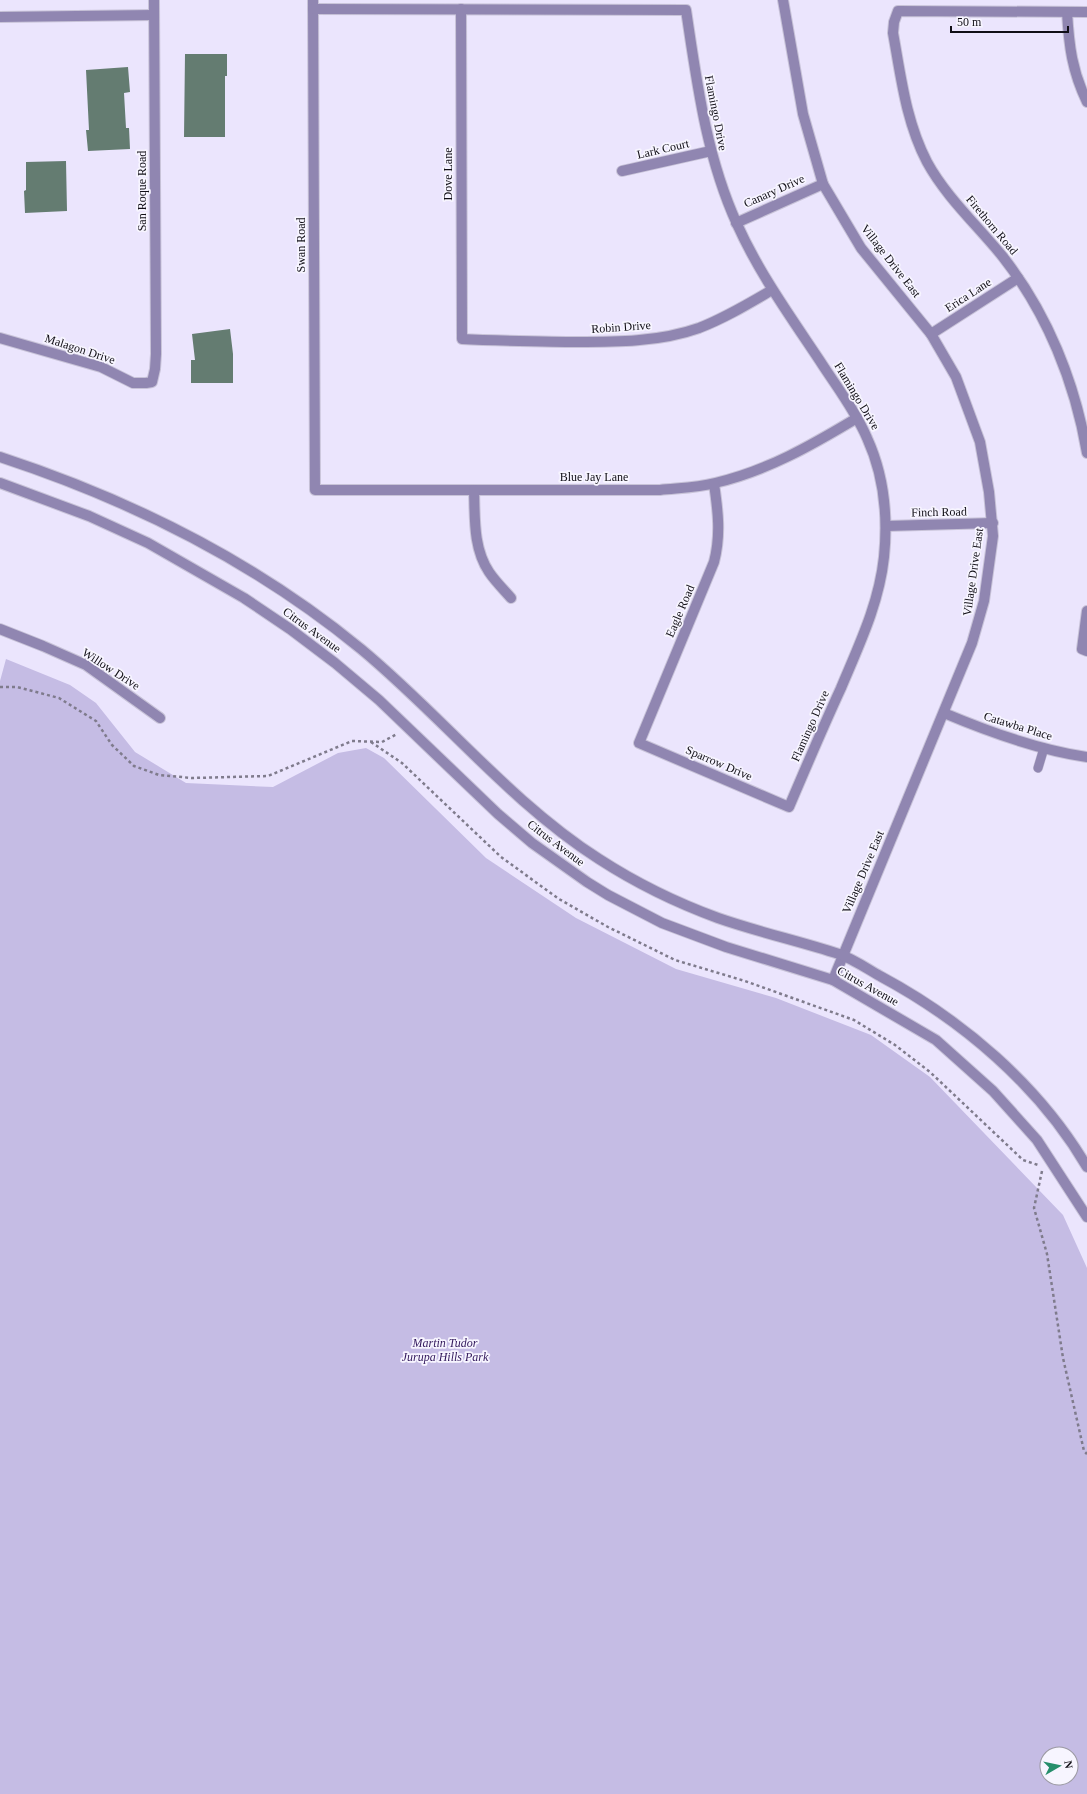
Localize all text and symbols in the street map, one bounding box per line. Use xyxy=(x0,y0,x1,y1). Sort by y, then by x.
scale bar xyxy=(951,8,1068,34)
text: 50 m xyxy=(957,15,982,29)
street label: Flamingo Drive xyxy=(702,74,730,152)
street label: Lark Court xyxy=(636,136,691,162)
street label: Dove Lane xyxy=(441,148,455,200)
street label: San Roque Road xyxy=(135,151,149,231)
street label: Canary Drive xyxy=(741,171,807,211)
street label: Firethorn Road xyxy=(963,193,1021,257)
street label: Swan Road xyxy=(294,218,308,273)
street label: Village Drive East xyxy=(858,222,924,301)
street label: Erica Lane xyxy=(942,275,994,315)
street label: Robin Drive xyxy=(591,318,651,336)
street label: Malagon Drive xyxy=(43,331,117,367)
street label: Flamingo Drive xyxy=(831,360,883,432)
street label: Blue Jay Lane xyxy=(560,470,628,484)
street label: Finch Road xyxy=(911,505,967,519)
street label: Village Drive East xyxy=(960,527,986,617)
street label: Eagle Road xyxy=(663,583,697,639)
street label: Citrus Avenue xyxy=(280,604,344,656)
street label: Willow Drive xyxy=(80,645,142,693)
street label: Flamingo Drive xyxy=(788,688,832,764)
street label: Catawba Place xyxy=(982,709,1054,743)
street label: Sparrow Drive xyxy=(684,743,754,783)
street label: Citrus Avenue xyxy=(525,817,587,869)
street label: Village Drive East xyxy=(839,828,887,916)
street label: Citrus Avenue xyxy=(835,963,901,1009)
park label: Martin Tudor Jurupa Hills Park xyxy=(402,1336,489,1364)
north arrow xyxy=(1039,1746,1079,1786)
text: N xyxy=(1062,1760,1075,1769)

